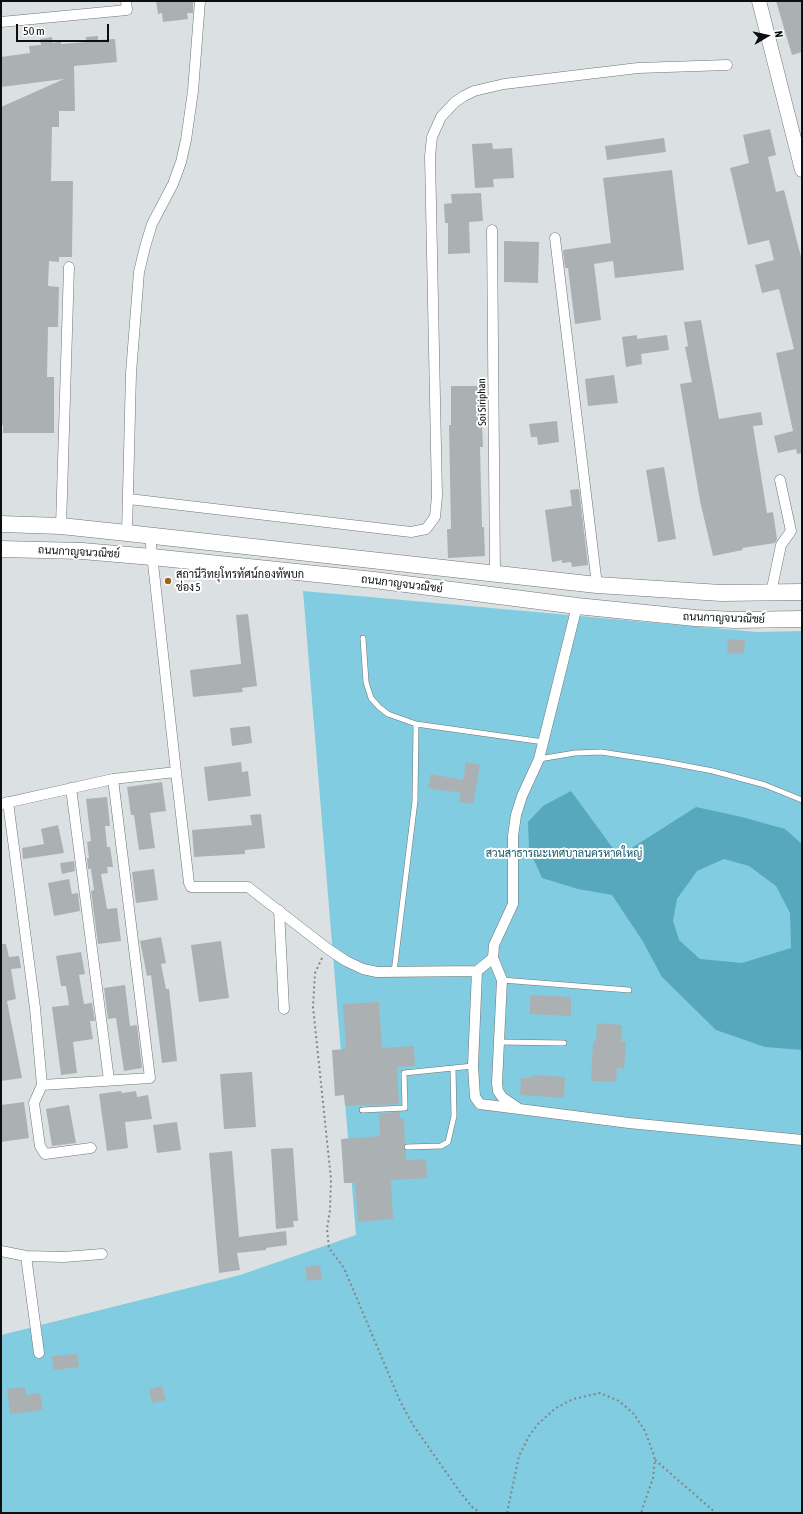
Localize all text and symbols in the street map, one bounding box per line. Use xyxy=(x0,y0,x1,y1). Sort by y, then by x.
scale bar xyxy=(18,16,111,42)
north arrow xyxy=(747,16,787,56)
text: 50 m xyxy=(23,24,45,38)
text: N xyxy=(772,30,785,38)
street label: Soi Siriphan xyxy=(475,378,489,426)
street label: ถนนกาญจนวณิชย์ xyxy=(38,543,120,561)
place label: สถานีวิทยุโทรทัศน์กองทัพบก ช่อง 5 xyxy=(176,568,304,594)
street label: ถนนกาญจนวณิชย์ xyxy=(360,572,444,596)
marker: สถานีวิทยุโทรทัศน์กองทัพบก ช่อง 5 xyxy=(163,576,173,586)
street label: ถนนกาญจนวณิชย์ xyxy=(683,610,765,626)
park label: สวนสาธารณะเทศบาลนครหาดใหญ่ xyxy=(486,847,642,861)

